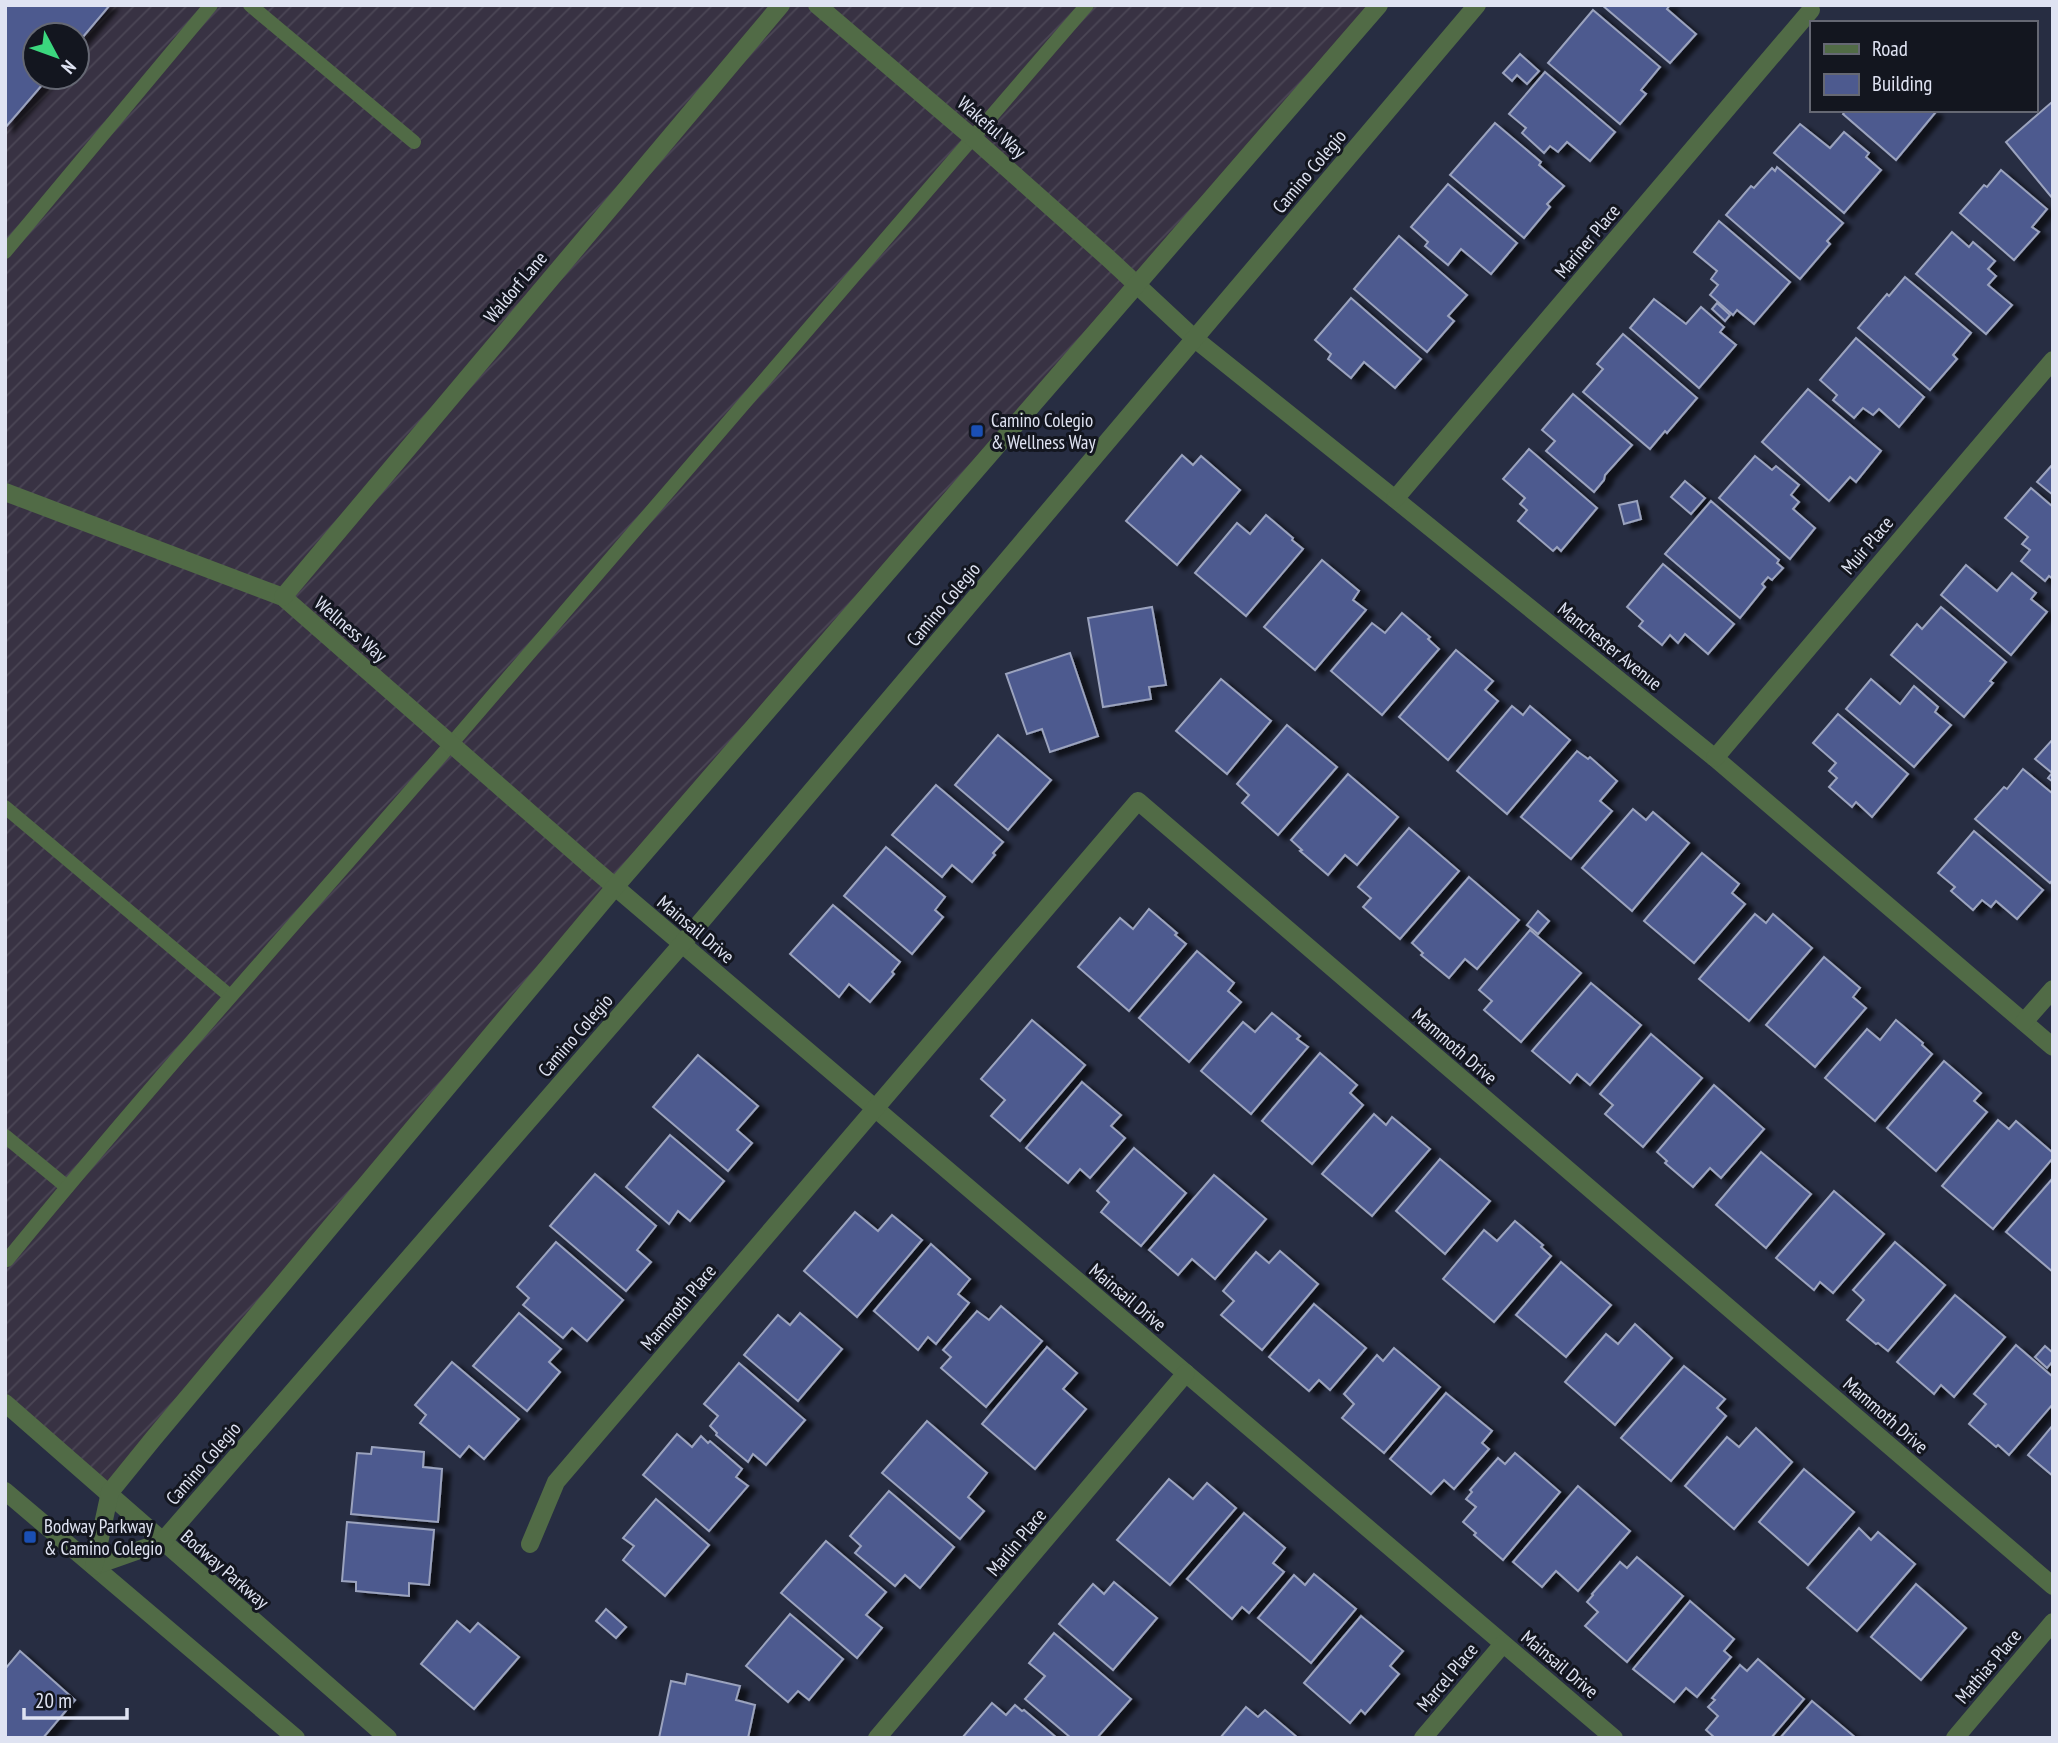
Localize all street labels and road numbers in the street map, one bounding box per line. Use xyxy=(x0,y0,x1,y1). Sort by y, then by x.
street label: Wakeful Way xyxy=(953,91,1032,164)
street label: Camino Colegio xyxy=(1267,124,1351,218)
street label: Mariner Place xyxy=(1549,199,1625,283)
street label: Waldorf Lane xyxy=(478,246,552,328)
street label: Muir Place xyxy=(1836,511,1898,579)
street label: Camino Colegio xyxy=(901,557,985,651)
street label: Wellness Way xyxy=(310,591,393,668)
street label: Manchester Avenue xyxy=(1553,597,1667,695)
street label: Mainsail Drive xyxy=(653,890,740,968)
street label: Camino Colegio xyxy=(532,989,618,1081)
street label: Mammoth Drive xyxy=(1408,1003,1503,1090)
street label: Mainsail Drive xyxy=(1085,1258,1172,1336)
street label: Mammoth Place xyxy=(635,1259,721,1355)
street label: Mammoth Drive xyxy=(1839,1372,1934,1459)
street label: Camino Colegio xyxy=(160,1417,246,1509)
street label: Marlin Place xyxy=(981,1503,1051,1581)
street label: Bodway Parkway xyxy=(176,1524,275,1614)
street label: Mathias Place xyxy=(1950,1624,2026,1708)
street label: Mainsail Drive xyxy=(1517,1625,1604,1703)
street label: Marcel Place xyxy=(1411,1638,1483,1716)

